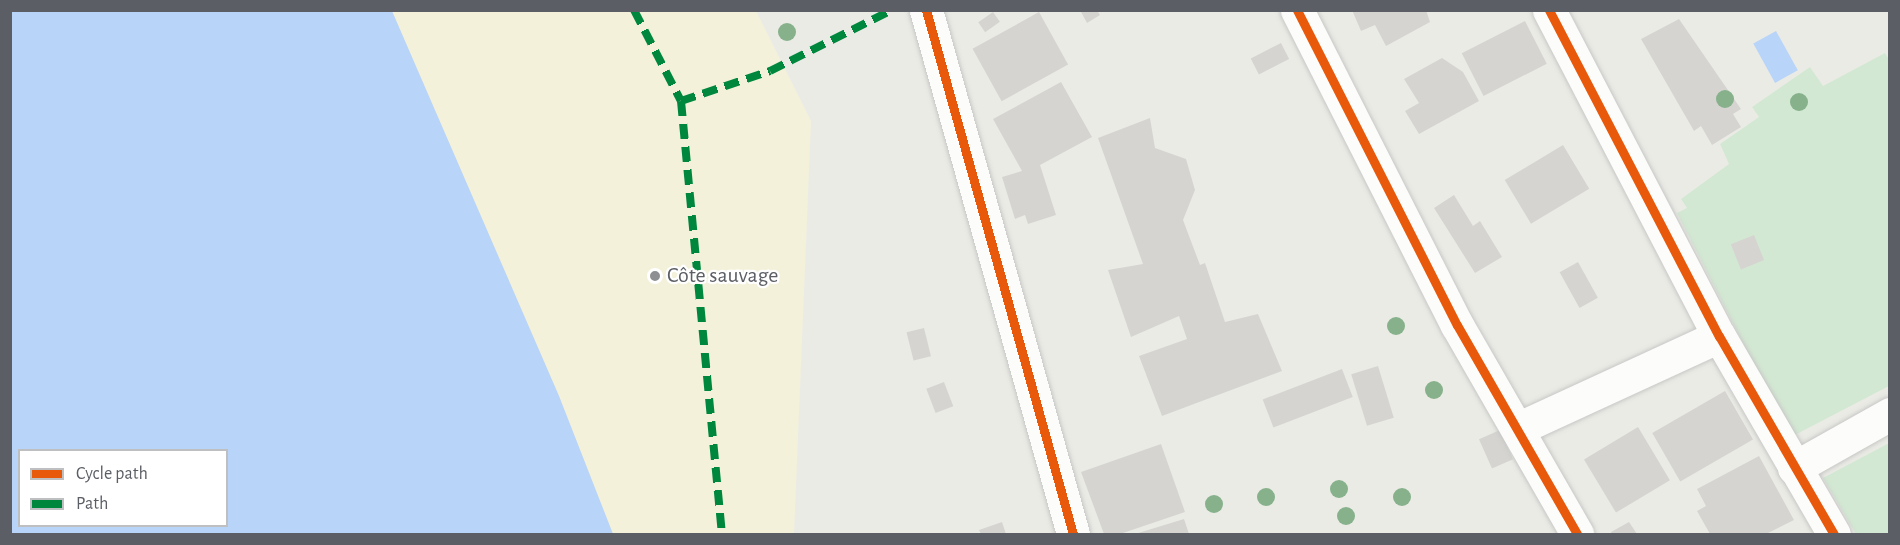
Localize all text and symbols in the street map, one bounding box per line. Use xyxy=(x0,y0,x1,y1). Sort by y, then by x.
place label: Côte sauvage xyxy=(667,263,778,289)
marker: Côte sauvage xyxy=(648,269,662,283)
legend xyxy=(18,449,228,527)
text: Cycle path xyxy=(76,465,148,483)
text: Path xyxy=(76,495,108,513)

